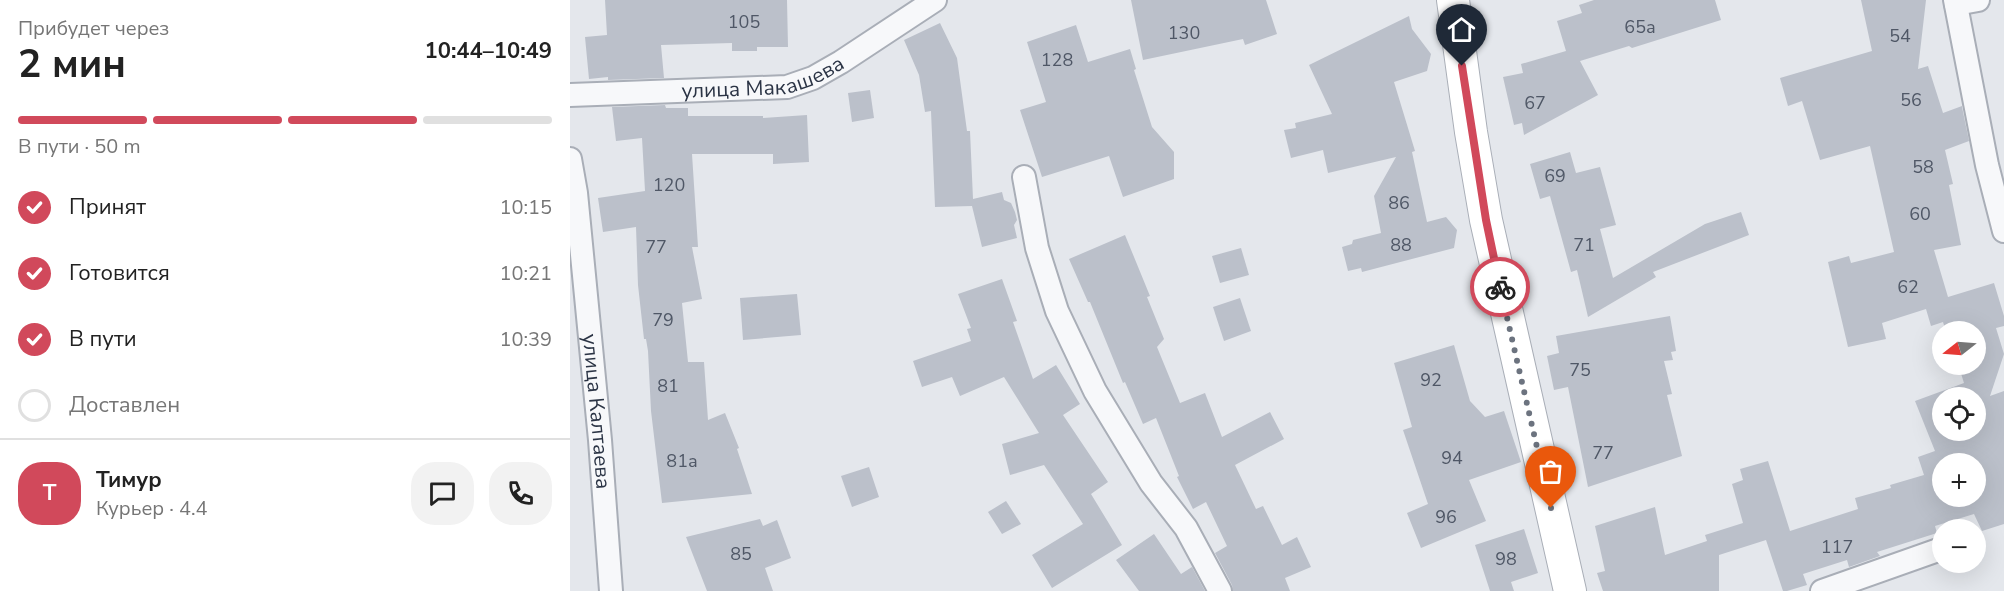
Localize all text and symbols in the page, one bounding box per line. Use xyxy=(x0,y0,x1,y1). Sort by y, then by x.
pin xyxy=(1436,4,1487,66)
house number: 105 xyxy=(728,10,760,34)
icon: home xyxy=(1445,13,1478,46)
text: Прибудет через xyxy=(18,15,169,42)
house number: 65а xyxy=(1624,15,1656,39)
house number: 130 xyxy=(1168,21,1200,45)
house number: 54 xyxy=(1889,24,1911,48)
text: 10:44–10:49 xyxy=(424,36,552,66)
text: 2 мин xyxy=(18,38,126,91)
house number: 128 xyxy=(1041,48,1073,72)
street label: улица Макашева xyxy=(681,49,849,105)
house number: 56 xyxy=(1900,88,1922,112)
house number: 67 xyxy=(1524,91,1546,115)
text: В пути · 50 m xyxy=(18,133,141,160)
house number: 58 xyxy=(1912,155,1934,179)
house number: 69 xyxy=(1544,164,1566,188)
house number: 120 xyxy=(653,173,685,197)
icon: check xyxy=(18,191,51,224)
house number: 86 xyxy=(1388,191,1410,215)
text: Принят xyxy=(69,192,146,222)
text: 10:15 xyxy=(499,194,552,221)
house number: 60 xyxy=(1909,202,1931,226)
house number: 88 xyxy=(1390,233,1412,257)
house number: 71 xyxy=(1573,233,1595,257)
house number: 77 xyxy=(645,235,667,259)
icon: check xyxy=(18,257,51,290)
courier xyxy=(1470,257,1530,317)
text: Готовится xyxy=(69,258,170,288)
text: 10:21 xyxy=(499,260,552,287)
icon: bike xyxy=(1484,271,1517,304)
house number: 62 xyxy=(1897,275,1919,299)
house number: 79 xyxy=(652,308,674,332)
north arrow xyxy=(1932,321,1986,375)
map controls xyxy=(1932,321,1986,573)
icon: check xyxy=(18,323,51,356)
text: В пути xyxy=(69,324,137,354)
text: 10:39 xyxy=(499,326,552,353)
street label: улица Калтаева xyxy=(576,333,618,490)
house number: 75 xyxy=(1569,358,1591,382)
house number: 92 xyxy=(1420,368,1442,392)
house number: 81 xyxy=(657,374,679,398)
button: locate xyxy=(1932,387,1986,441)
text: Доставлен xyxy=(69,390,180,420)
house number: 77 xyxy=(1592,441,1614,465)
house number: 94 xyxy=(1441,446,1463,470)
pin xyxy=(1525,446,1576,508)
house number: 81а xyxy=(666,449,698,473)
button: + xyxy=(1932,453,1986,507)
icon: bag xyxy=(1534,455,1567,488)
button: chat xyxy=(411,462,474,525)
button: phone xyxy=(489,462,552,525)
text: Тимур xyxy=(96,465,162,495)
text: Т xyxy=(43,478,56,508)
text: Курьер · 4.4 xyxy=(96,495,208,522)
house number: 96 xyxy=(1435,505,1457,529)
button: − xyxy=(1932,519,1986,573)
house number: 117 xyxy=(1821,535,1853,559)
house number: 85 xyxy=(730,542,752,566)
house number: 98 xyxy=(1495,547,1517,571)

